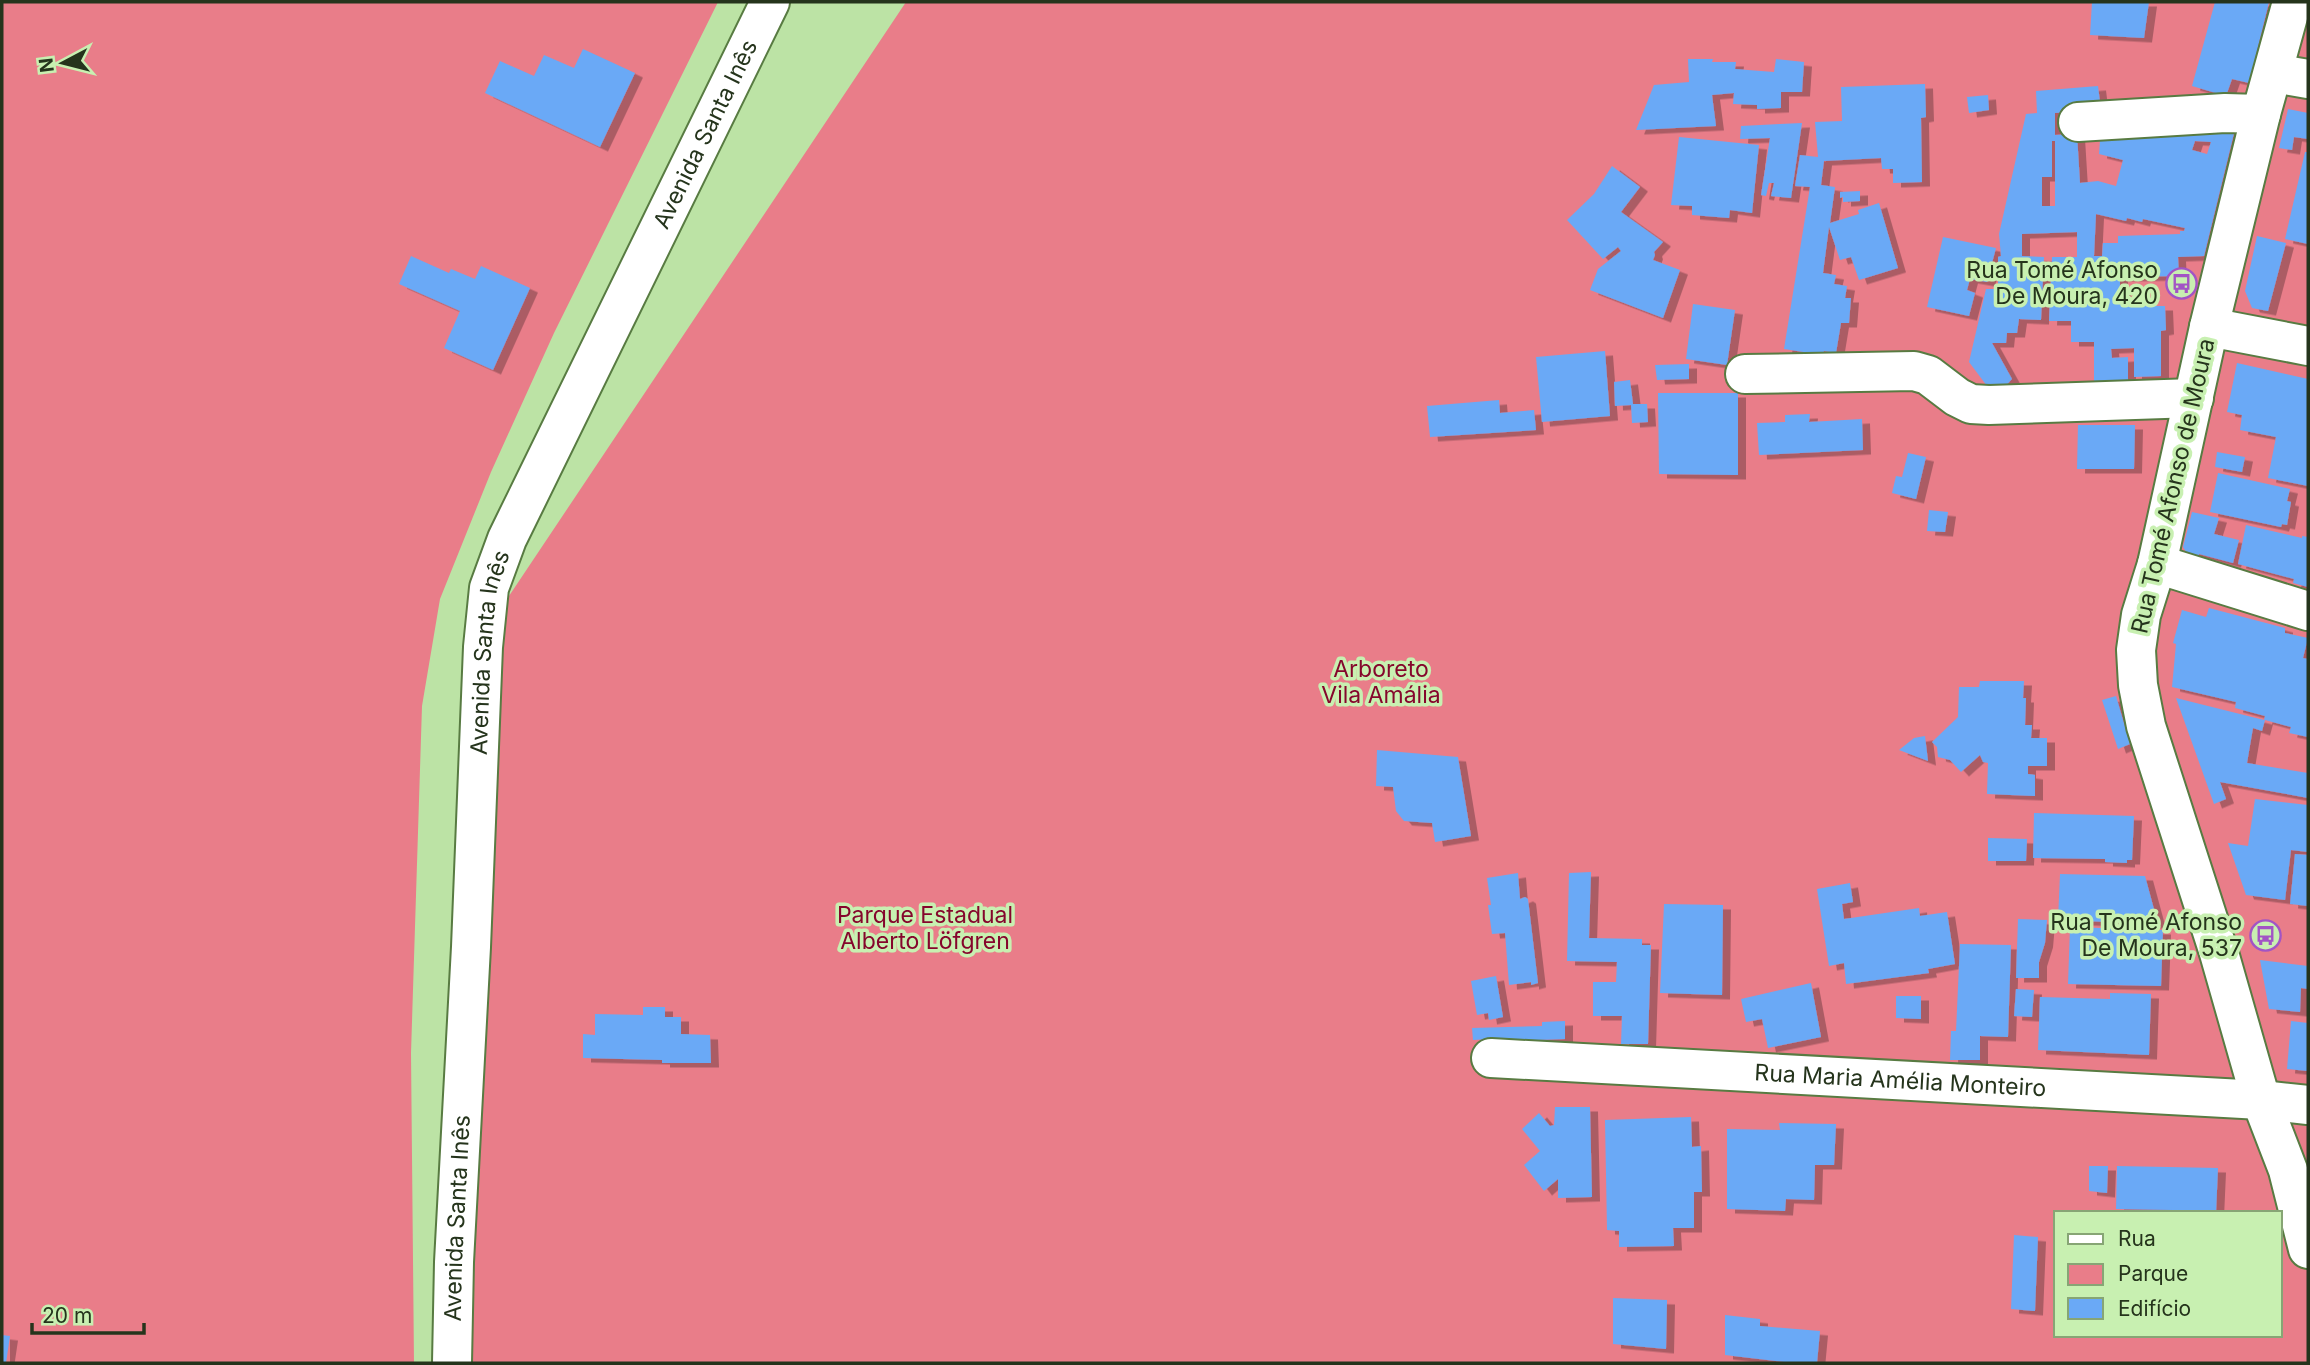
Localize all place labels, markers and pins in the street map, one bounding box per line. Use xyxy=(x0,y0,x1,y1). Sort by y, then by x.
place label: Rua Tomé Afonso De Moura, 420 xyxy=(1966,256,2158,310)
bus stop icon: Rua Tomé Afonso De Moura, 420 xyxy=(2164,266,2198,300)
place label: Rua Tomé Afonso De Moura, 537 xyxy=(2050,908,2242,962)
bus stop icon: Rua Tomé Afonso De Moura, 537 xyxy=(2248,918,2282,952)

